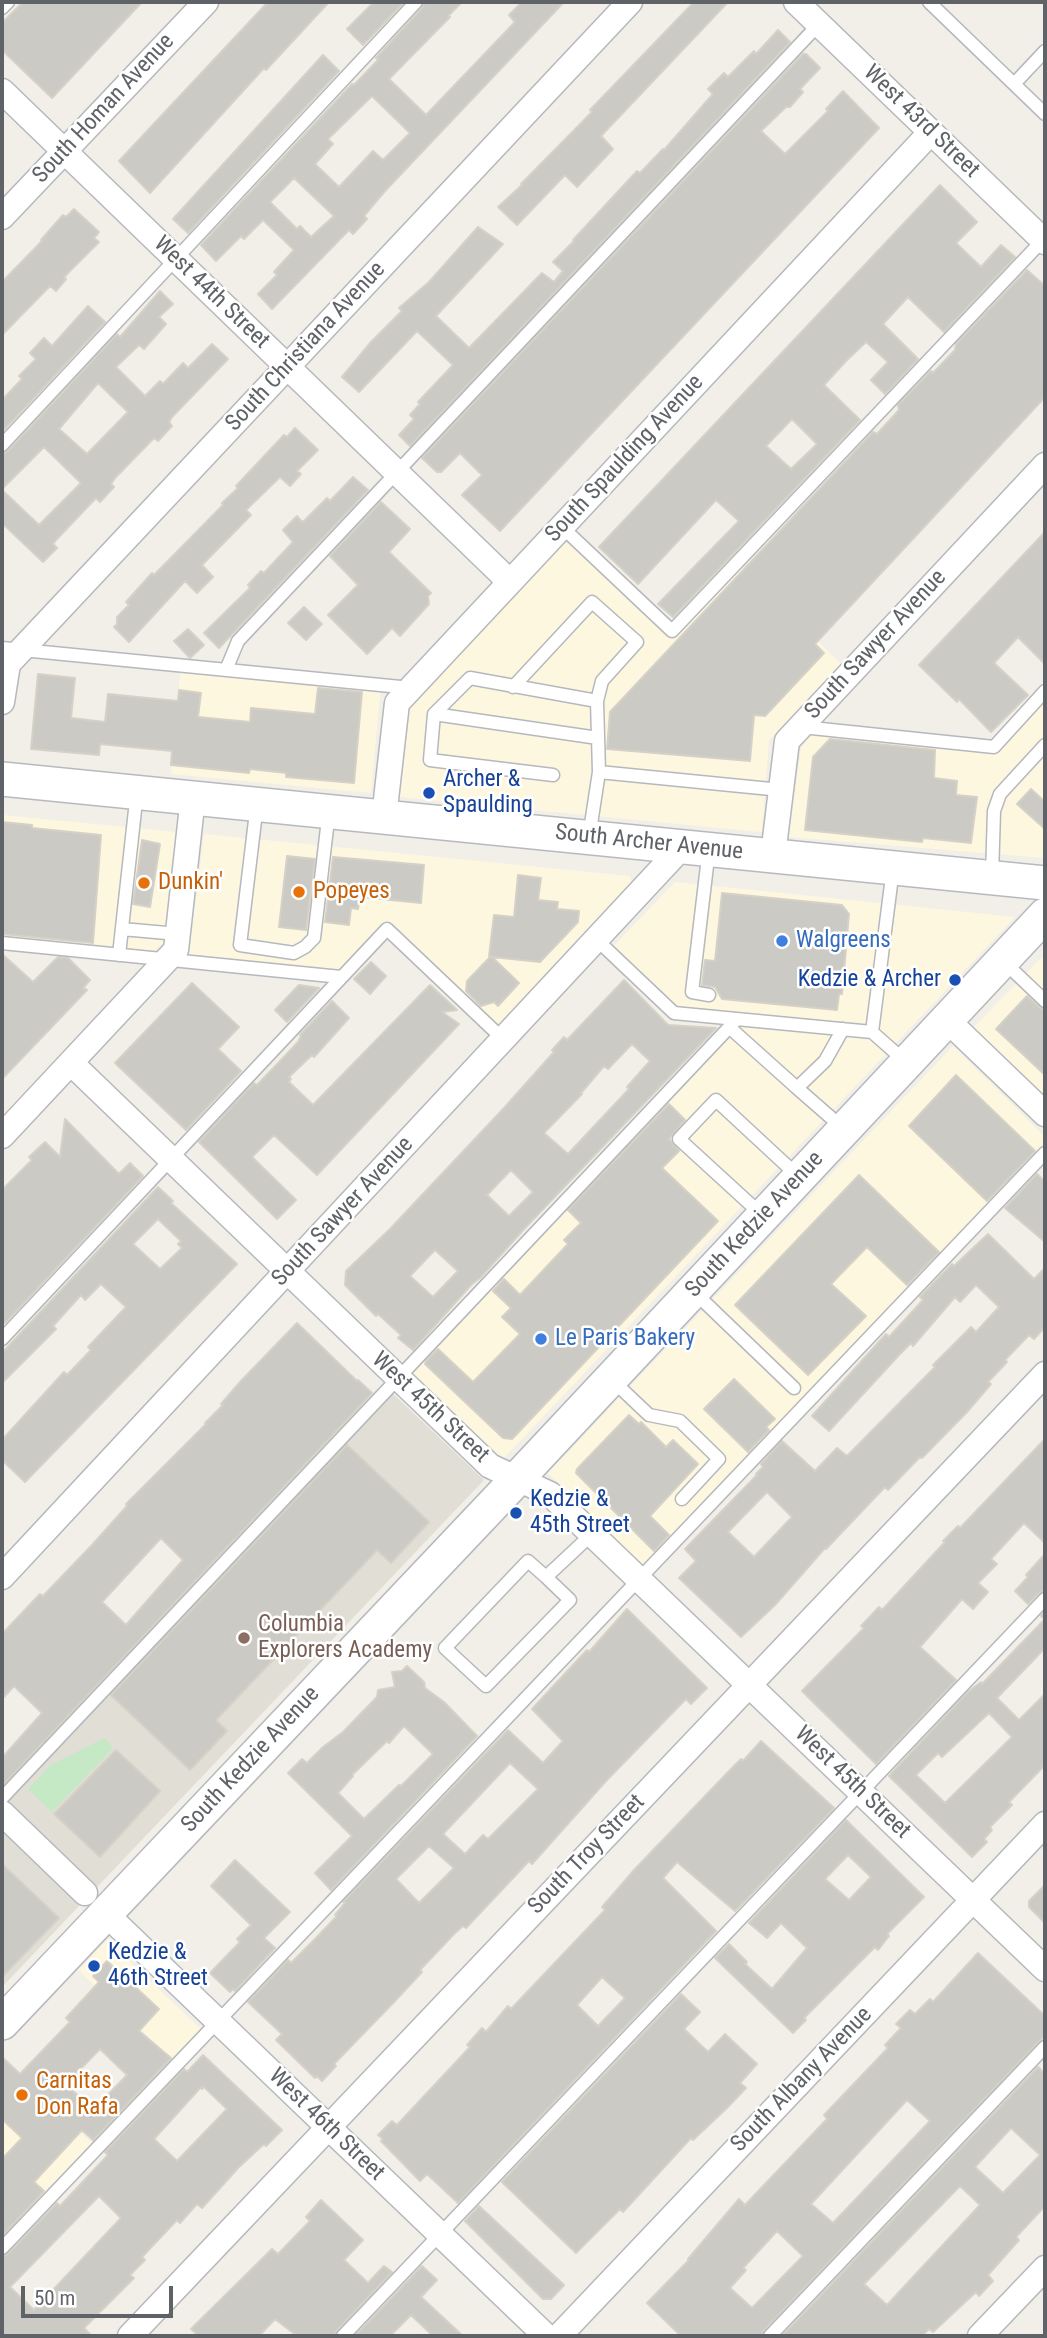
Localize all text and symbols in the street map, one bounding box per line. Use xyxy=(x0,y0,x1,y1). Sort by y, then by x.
street label: South Homan Avenue xyxy=(28,28,180,190)
street label: West 43rd Street xyxy=(857,60,985,184)
street label: West 44th Street xyxy=(147,231,275,355)
street label: South Christiana Avenue xyxy=(220,257,392,437)
street label: South Spaulding Avenue xyxy=(540,369,710,549)
street label: South Sawyer Avenue xyxy=(800,565,952,725)
place label: Archer & Spaulding xyxy=(443,766,533,820)
marker: Archer & Spaulding xyxy=(421,785,437,801)
street label: South Archer Avenue xyxy=(554,819,744,867)
place label: Dunkin' xyxy=(158,869,223,897)
marker: Dunkin' xyxy=(136,875,152,891)
place label: Popeyes xyxy=(313,878,390,906)
marker: Popeyes xyxy=(291,884,307,900)
place label: Walgreens xyxy=(796,927,891,955)
marker: Walgreens xyxy=(774,933,790,949)
place label: Kedzie & Archer xyxy=(798,966,941,994)
marker: Kedzie & Archer xyxy=(947,972,963,988)
street label: South Sawyer Avenue xyxy=(267,1132,419,1292)
street label: South Kedzie Avenue xyxy=(680,1146,830,1304)
place label: Le Paris Bakery xyxy=(555,1325,695,1353)
marker: Le Paris Bakery xyxy=(533,1331,549,1347)
street label: West 45th Street xyxy=(366,1347,494,1469)
place label: Kedzie & 45th Street xyxy=(530,1486,630,1540)
marker: Kedzie & 45th Street xyxy=(508,1505,524,1521)
place label: Columbia Explorers Academy xyxy=(258,1611,432,1665)
marker: Columbia Explorers Academy xyxy=(236,1630,252,1646)
street label: South Kedzie Avenue xyxy=(176,1681,326,1839)
street label: West 45th Street xyxy=(788,1721,916,1845)
street label: South Troy Street xyxy=(523,1789,651,1921)
place label: Kedzie & 46th Street xyxy=(108,1939,208,1993)
marker: Kedzie & 46th Street xyxy=(86,1958,102,1974)
street label: South Albany Avenue xyxy=(726,2002,878,2158)
street label: West 46th Street xyxy=(262,2063,390,2187)
place label: Carnitas Don Rafa xyxy=(36,2068,119,2122)
marker: Carnitas Don Rafa xyxy=(14,2087,30,2103)
scale bar xyxy=(24,2272,177,2316)
text: 50 m xyxy=(34,2286,75,2310)

